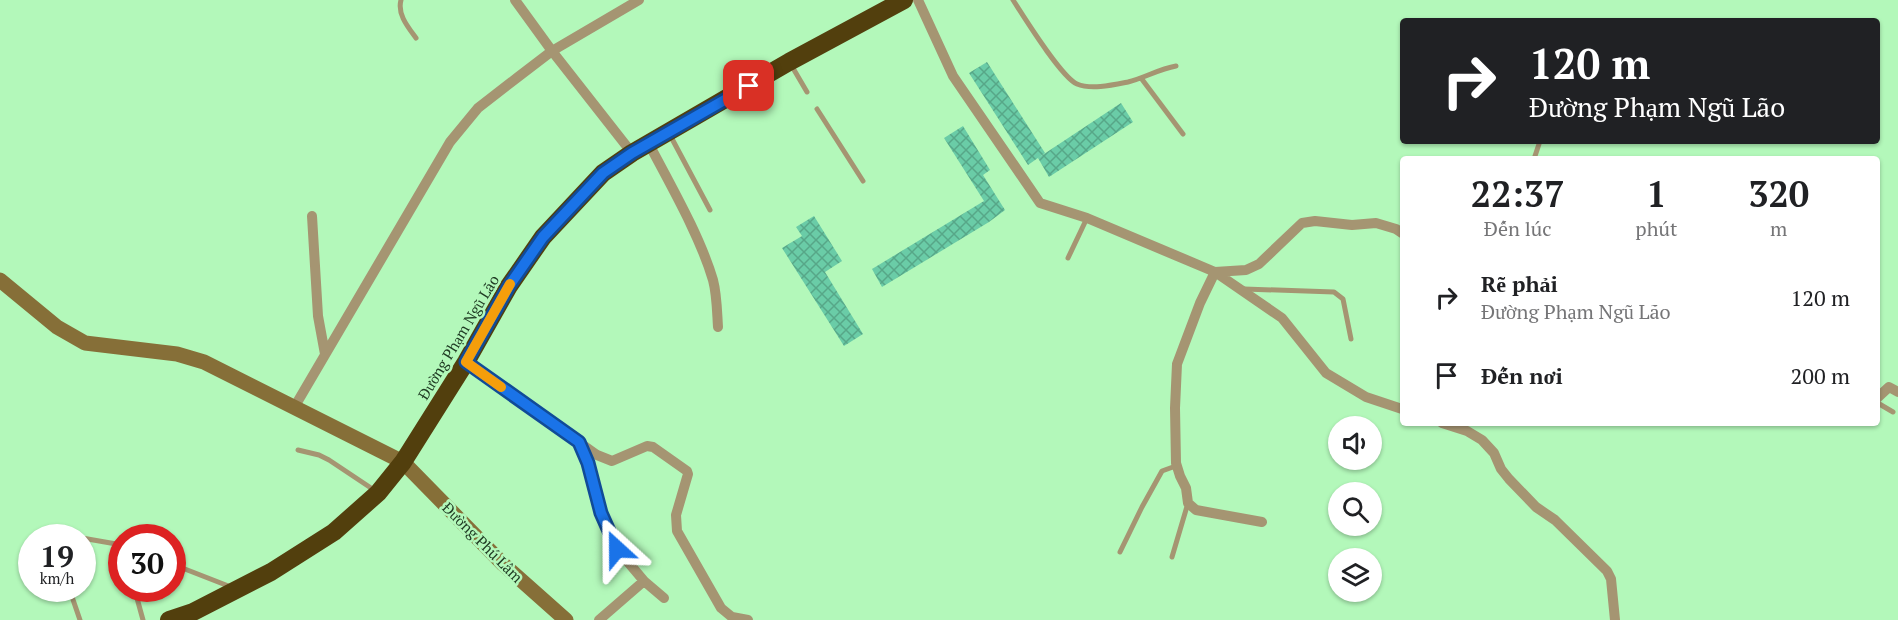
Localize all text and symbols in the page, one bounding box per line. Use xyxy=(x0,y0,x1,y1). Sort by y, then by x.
text: 120 m xyxy=(1529,35,1650,91)
icon: right xyxy=(1430,42,1508,120)
pin xyxy=(723,60,774,111)
icon: arrive xyxy=(732,69,765,102)
text: Đường Phạm Ngũ Lão xyxy=(1529,89,1785,125)
text: 22:37 xyxy=(1471,170,1565,217)
text: 1 xyxy=(1646,170,1667,217)
text: 320 xyxy=(1748,170,1809,217)
text: Đến lúc xyxy=(1484,215,1552,242)
text: phút xyxy=(1635,215,1677,242)
text: m xyxy=(1770,215,1787,242)
text: Rẽ phải xyxy=(1481,269,1558,298)
street label: Đường Phạm Ngũ Lão xyxy=(413,271,503,403)
icon: right xyxy=(1430,281,1463,314)
text: 120 m xyxy=(1790,283,1850,312)
text: Đường Phạm Ngũ Lão xyxy=(1481,298,1671,325)
icon: arrive xyxy=(1430,359,1463,392)
text: Đến nơi xyxy=(1481,361,1563,390)
text: 200 m xyxy=(1790,361,1850,390)
map controls xyxy=(1328,416,1382,602)
button: sound xyxy=(1328,416,1382,470)
button: search xyxy=(1328,482,1382,536)
street label: Đường Phú Lâm xyxy=(438,497,528,587)
position arrow xyxy=(585,517,649,581)
speed limit sign: 30 xyxy=(108,524,186,602)
text: 19 xyxy=(40,536,74,576)
button: layers xyxy=(1328,548,1382,602)
text: km/h xyxy=(40,568,74,588)

